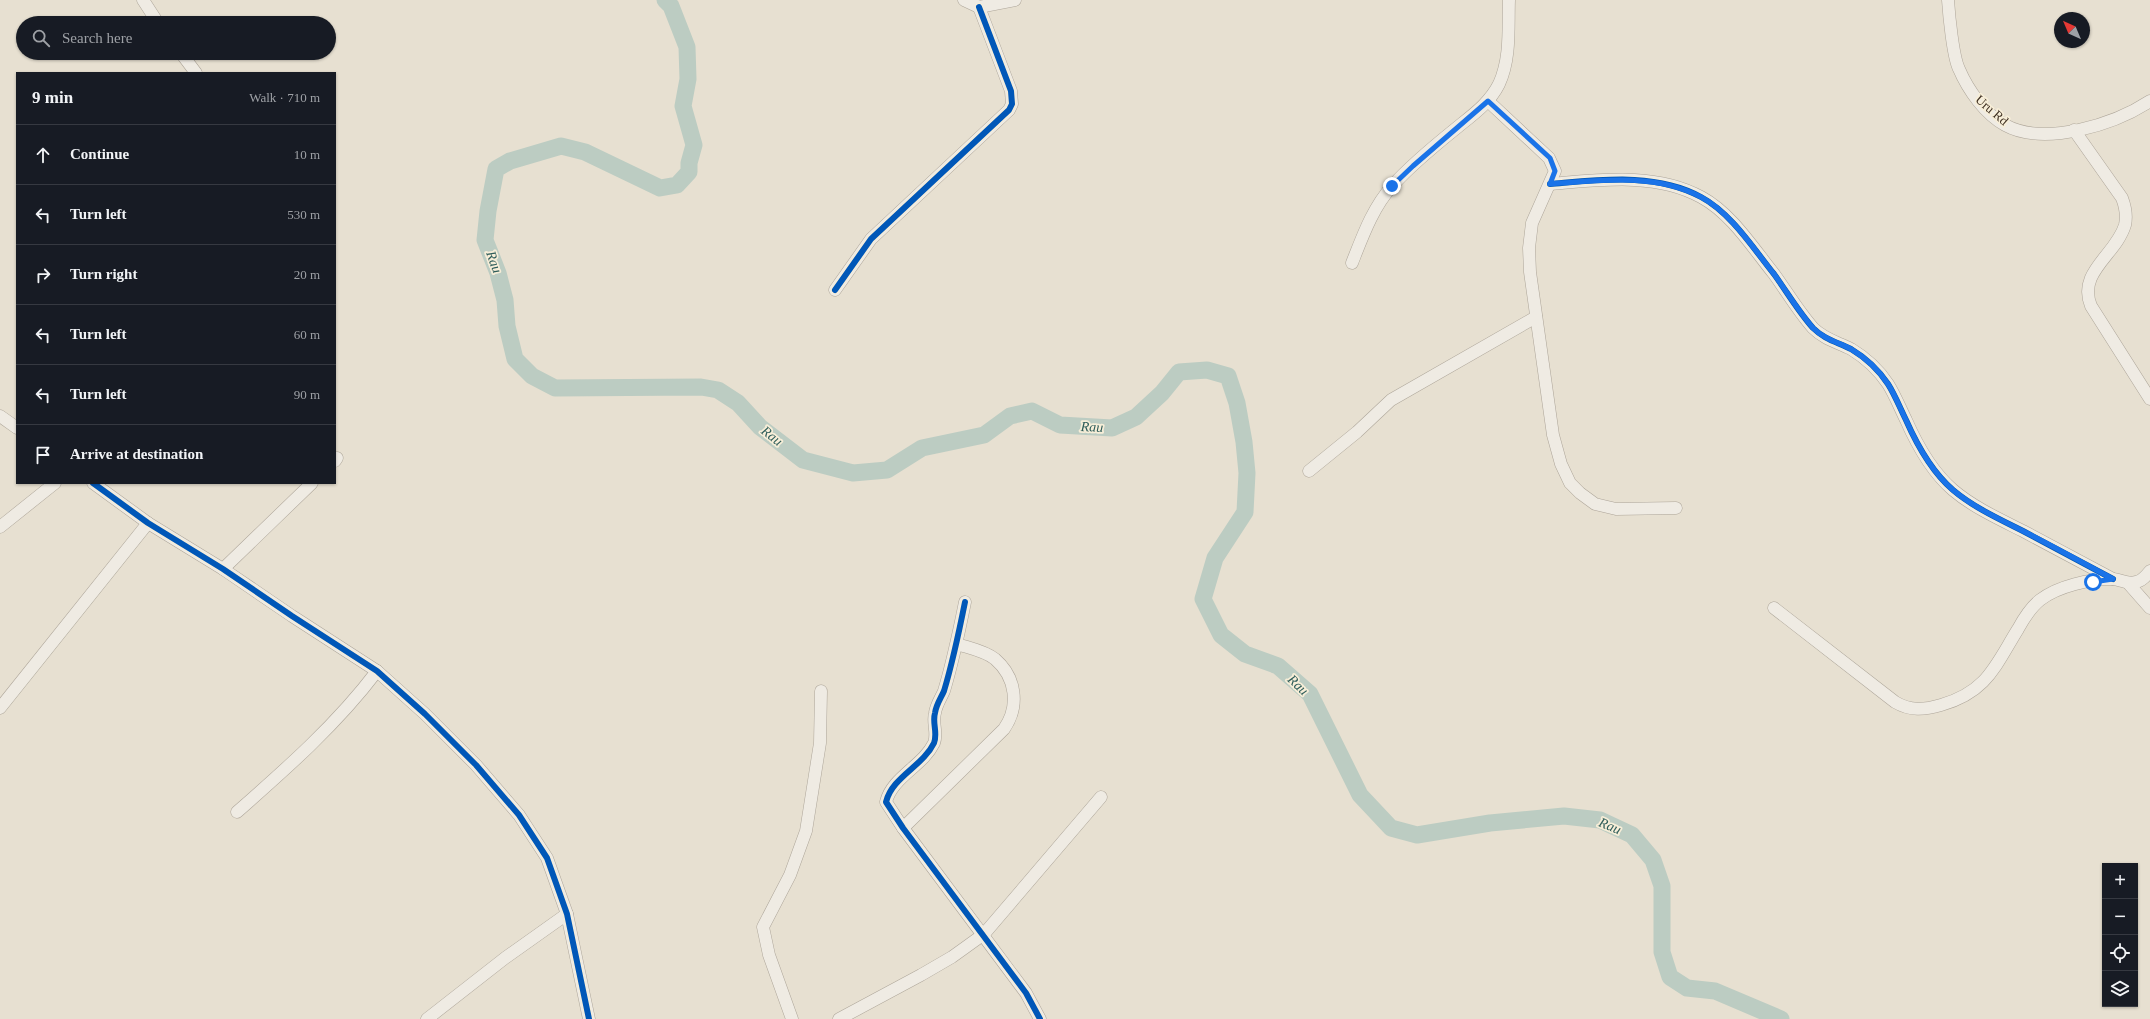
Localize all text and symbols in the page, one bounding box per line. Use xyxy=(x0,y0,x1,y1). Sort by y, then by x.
north arrow xyxy=(2054,12,2090,48)
search box xyxy=(16,16,336,60)
icon: search xyxy=(30,27,52,49)
text: Search here xyxy=(62,30,132,46)
text: 9 min xyxy=(32,88,73,107)
text: Walk · 710 m xyxy=(249,90,320,105)
street label: Uru Rd xyxy=(1972,92,2012,129)
icon: ahead xyxy=(32,144,54,166)
text: Continue xyxy=(70,146,129,162)
text: 10 m xyxy=(294,147,320,162)
route end xyxy=(1383,177,1401,195)
icon: left xyxy=(32,204,54,226)
text: Turn left xyxy=(70,206,127,222)
text: 530 m xyxy=(287,207,320,222)
water label: Rau xyxy=(483,248,505,275)
icon: right xyxy=(32,264,54,286)
text: Turn right xyxy=(70,266,137,282)
text: 20 m xyxy=(294,267,320,282)
icon: left xyxy=(32,324,54,346)
text: Turn left xyxy=(70,326,127,342)
text: 60 m xyxy=(294,327,320,342)
icon: left xyxy=(32,384,54,406)
text: Turn left xyxy=(70,386,127,402)
text: 90 m xyxy=(294,387,320,402)
water label: Rau xyxy=(1079,419,1104,435)
water label: Rau xyxy=(758,423,786,449)
icon: arrive xyxy=(32,444,54,466)
text: Arrive at destination xyxy=(70,446,203,462)
route start xyxy=(2084,573,2102,591)
water label: Rau xyxy=(1284,671,1311,698)
water label: Rau xyxy=(1596,814,1623,837)
map controls xyxy=(2102,863,2138,1007)
button: + xyxy=(2102,863,2138,899)
button: − xyxy=(2102,899,2138,935)
button: locate xyxy=(2102,935,2138,971)
button: layers xyxy=(2102,971,2138,1007)

